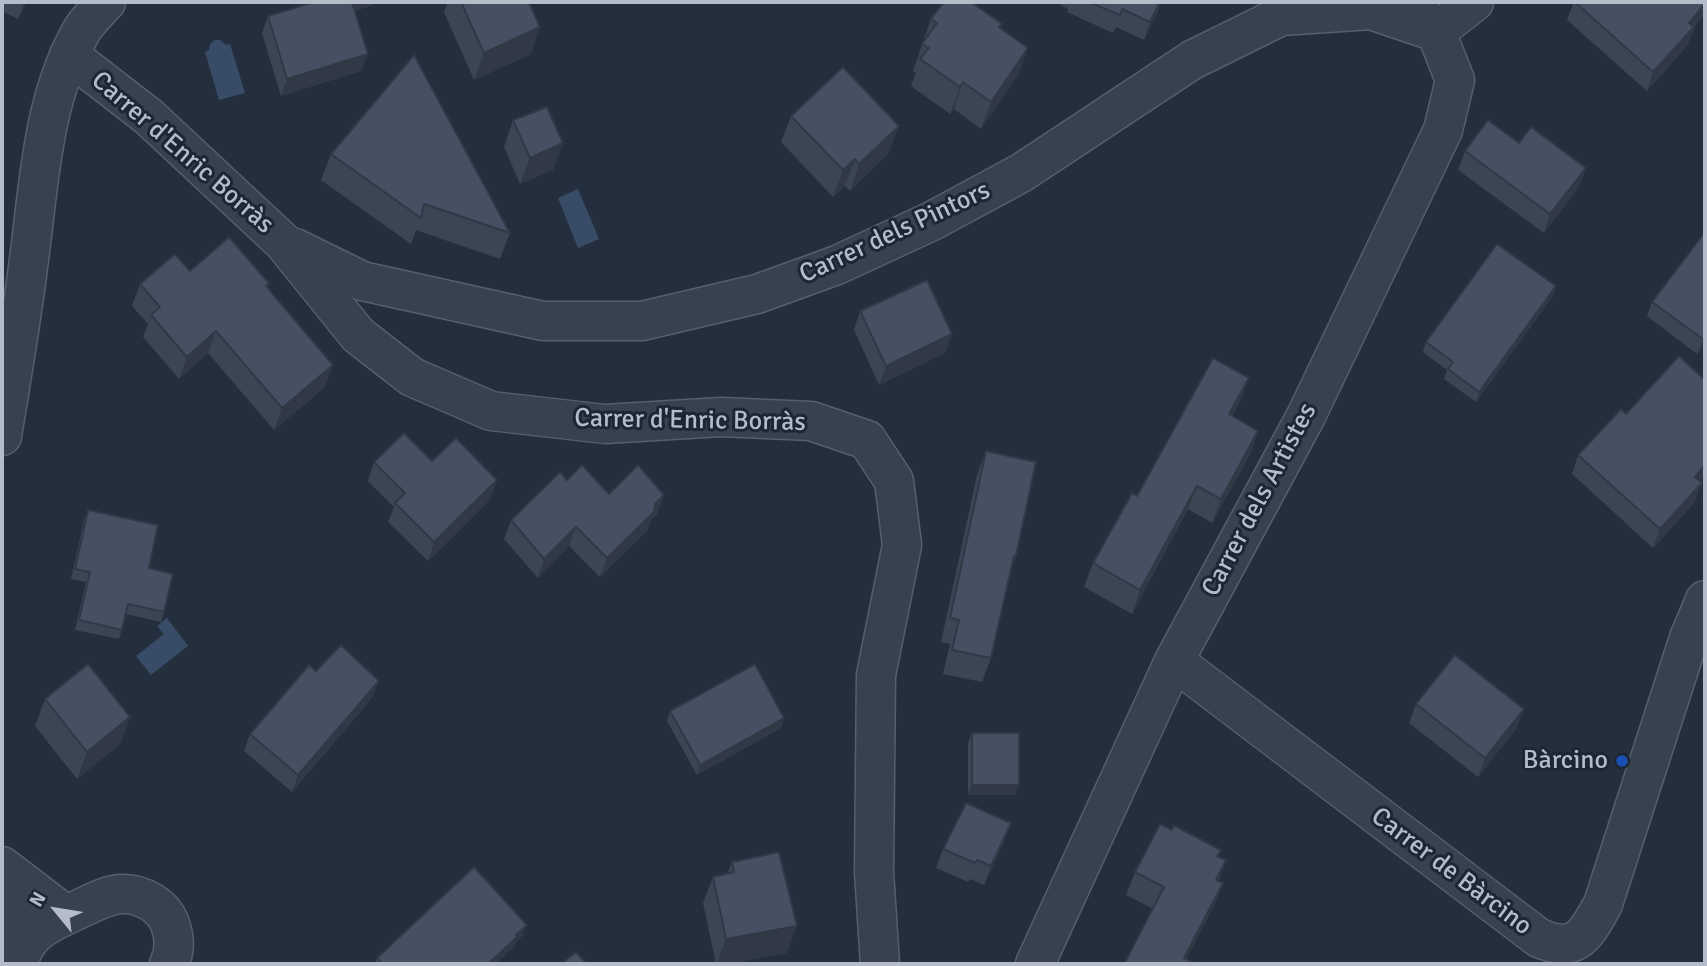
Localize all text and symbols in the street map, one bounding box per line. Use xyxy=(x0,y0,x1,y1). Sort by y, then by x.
street label: Carrer d'Enric Borràs xyxy=(84,65,280,241)
street label: Carrer dels Pintors xyxy=(795,175,995,291)
street label: Carrer dels Artistes xyxy=(1196,398,1324,602)
street label: Carrer d'Enric Borràs xyxy=(574,403,806,439)
place label: Bàrcino xyxy=(1523,745,1608,777)
marker: Bàrcino xyxy=(1614,753,1630,769)
street label: Carrer de Bàrcino xyxy=(1364,801,1538,943)
north arrow xyxy=(21,875,91,945)
text: N xyxy=(24,888,52,911)

